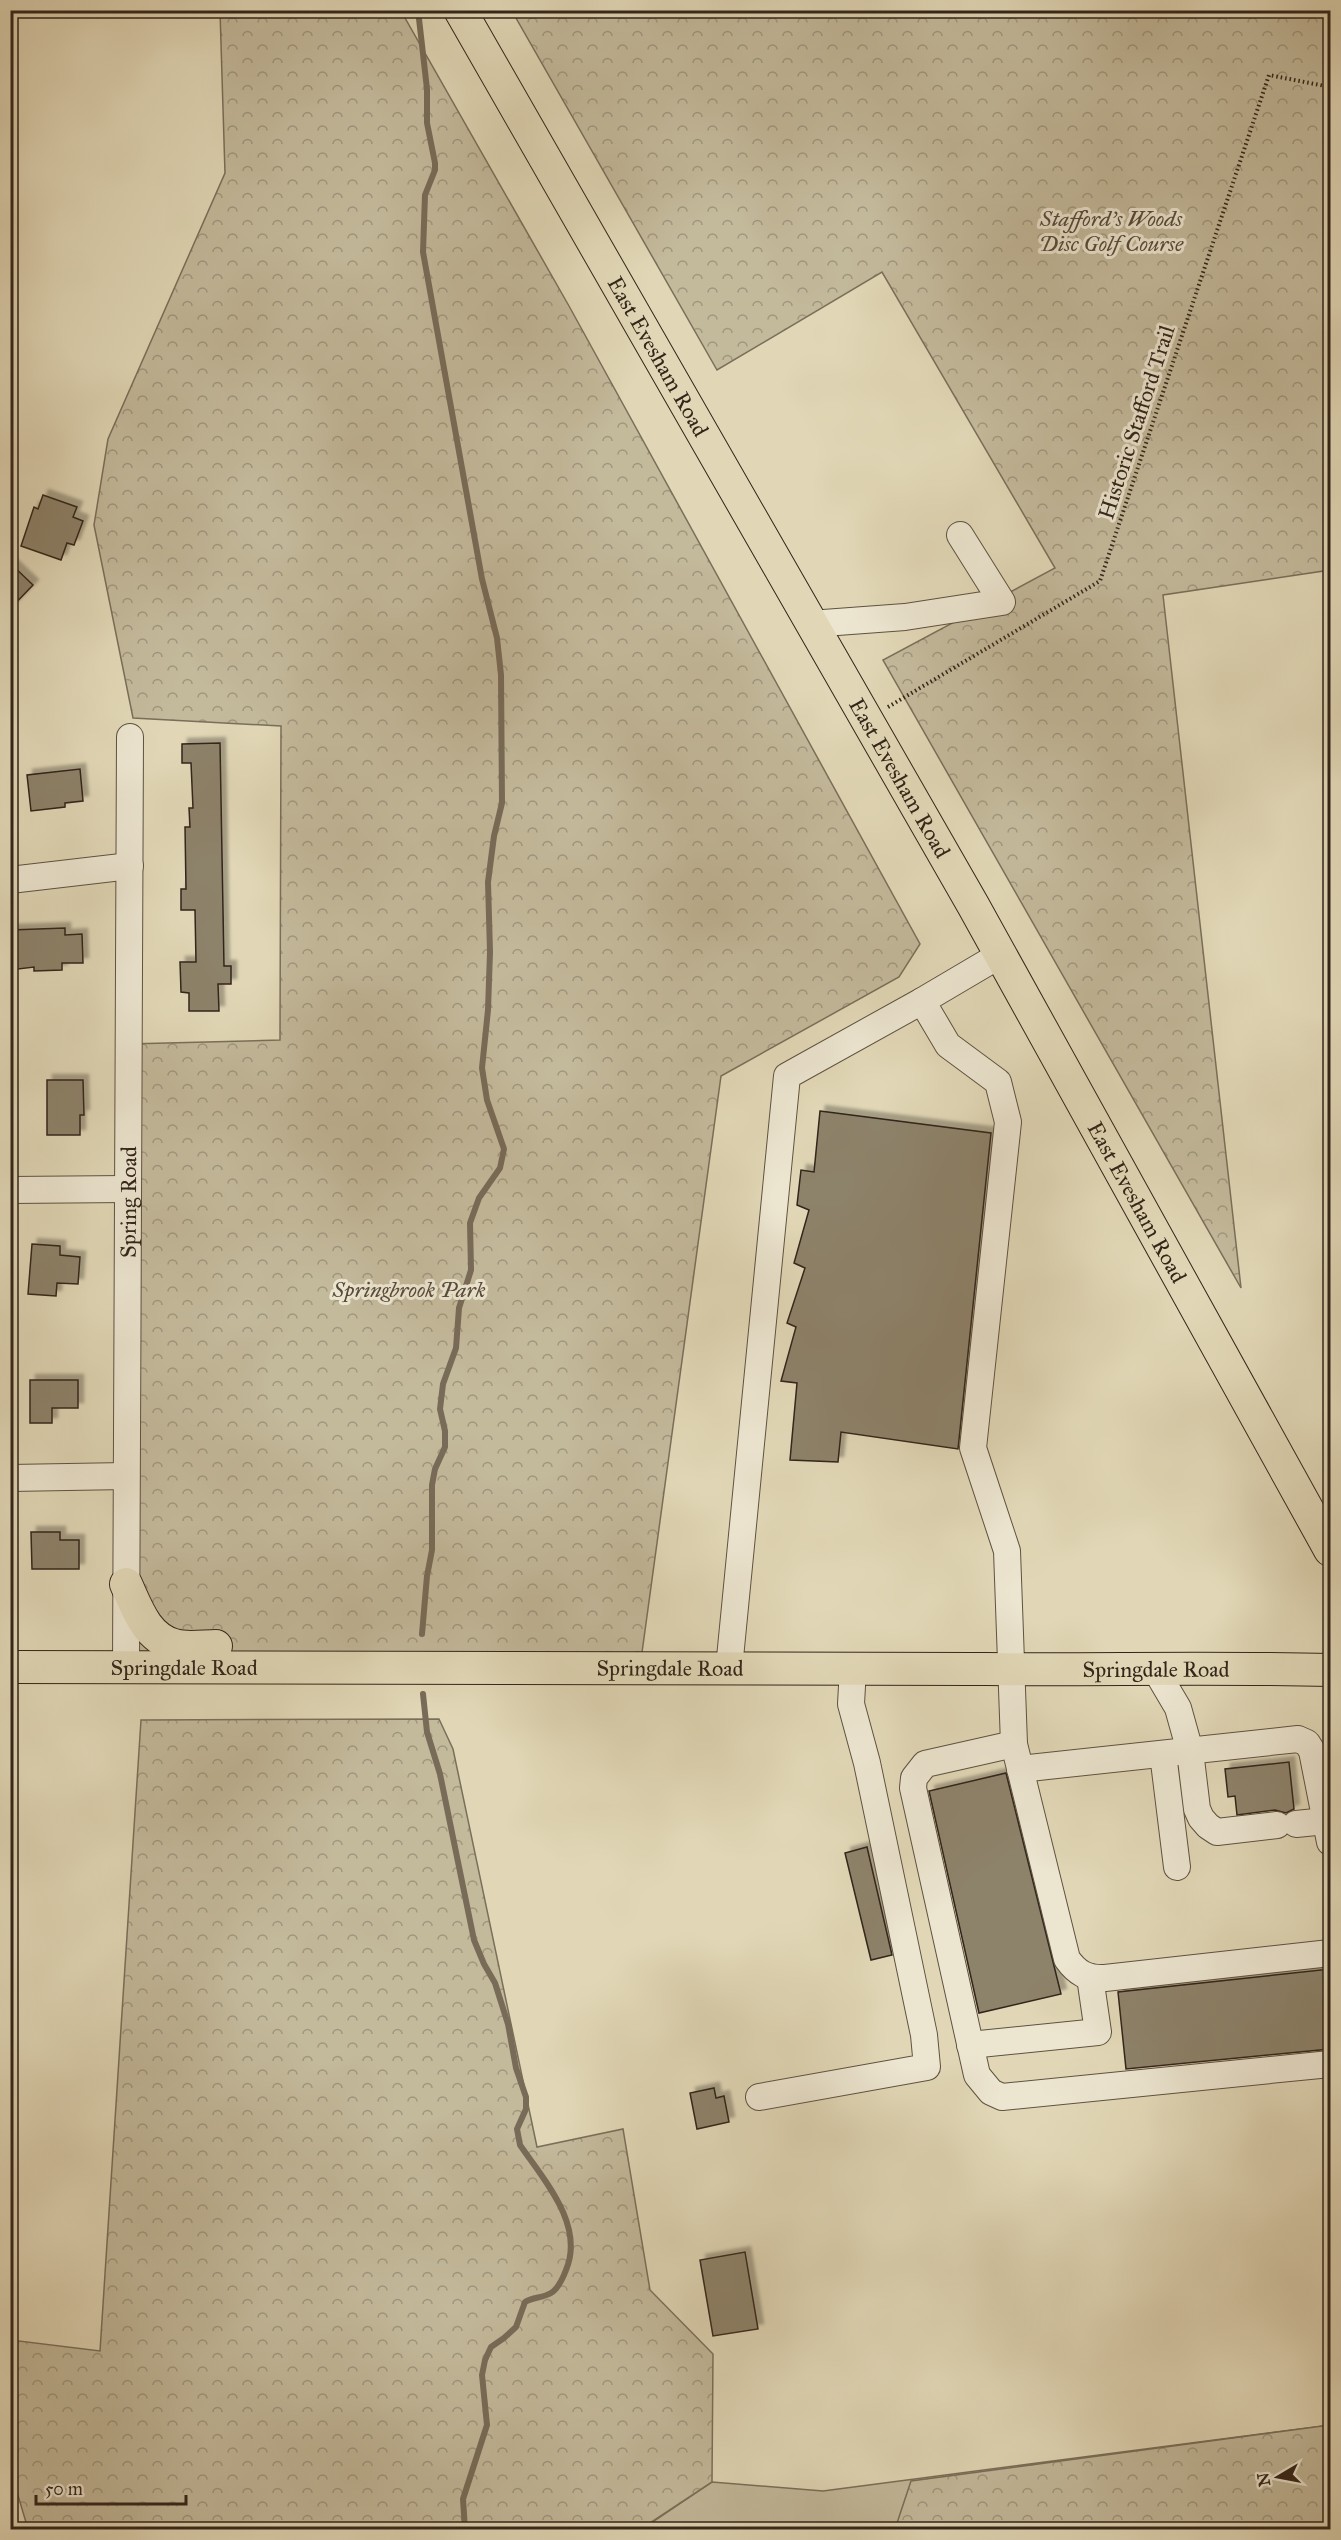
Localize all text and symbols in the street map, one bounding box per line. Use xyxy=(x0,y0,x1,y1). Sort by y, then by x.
park label: Stafford's Woods Disc Golf Course xyxy=(1039,205,1184,257)
street label: East Evesham Road xyxy=(601,272,714,441)
street label: Historic Stafford Trail xyxy=(1092,322,1181,523)
street label: East Evesham Road xyxy=(843,693,956,863)
street label: East Evesham Road xyxy=(1081,1117,1192,1288)
street label: Spring Road xyxy=(115,1146,142,1258)
park label: Springbrook Park xyxy=(332,1276,486,1303)
street label: Springdale Road xyxy=(111,1654,258,1681)
street label: Springdale Road xyxy=(596,1654,744,1682)
street label: Springdale Road xyxy=(1082,1656,1230,1683)
north arrow xyxy=(1248,2447,1308,2507)
scale bar xyxy=(36,2468,186,2506)
text: N xyxy=(1253,2471,1274,2488)
text: 50 m xyxy=(45,2478,83,2500)

